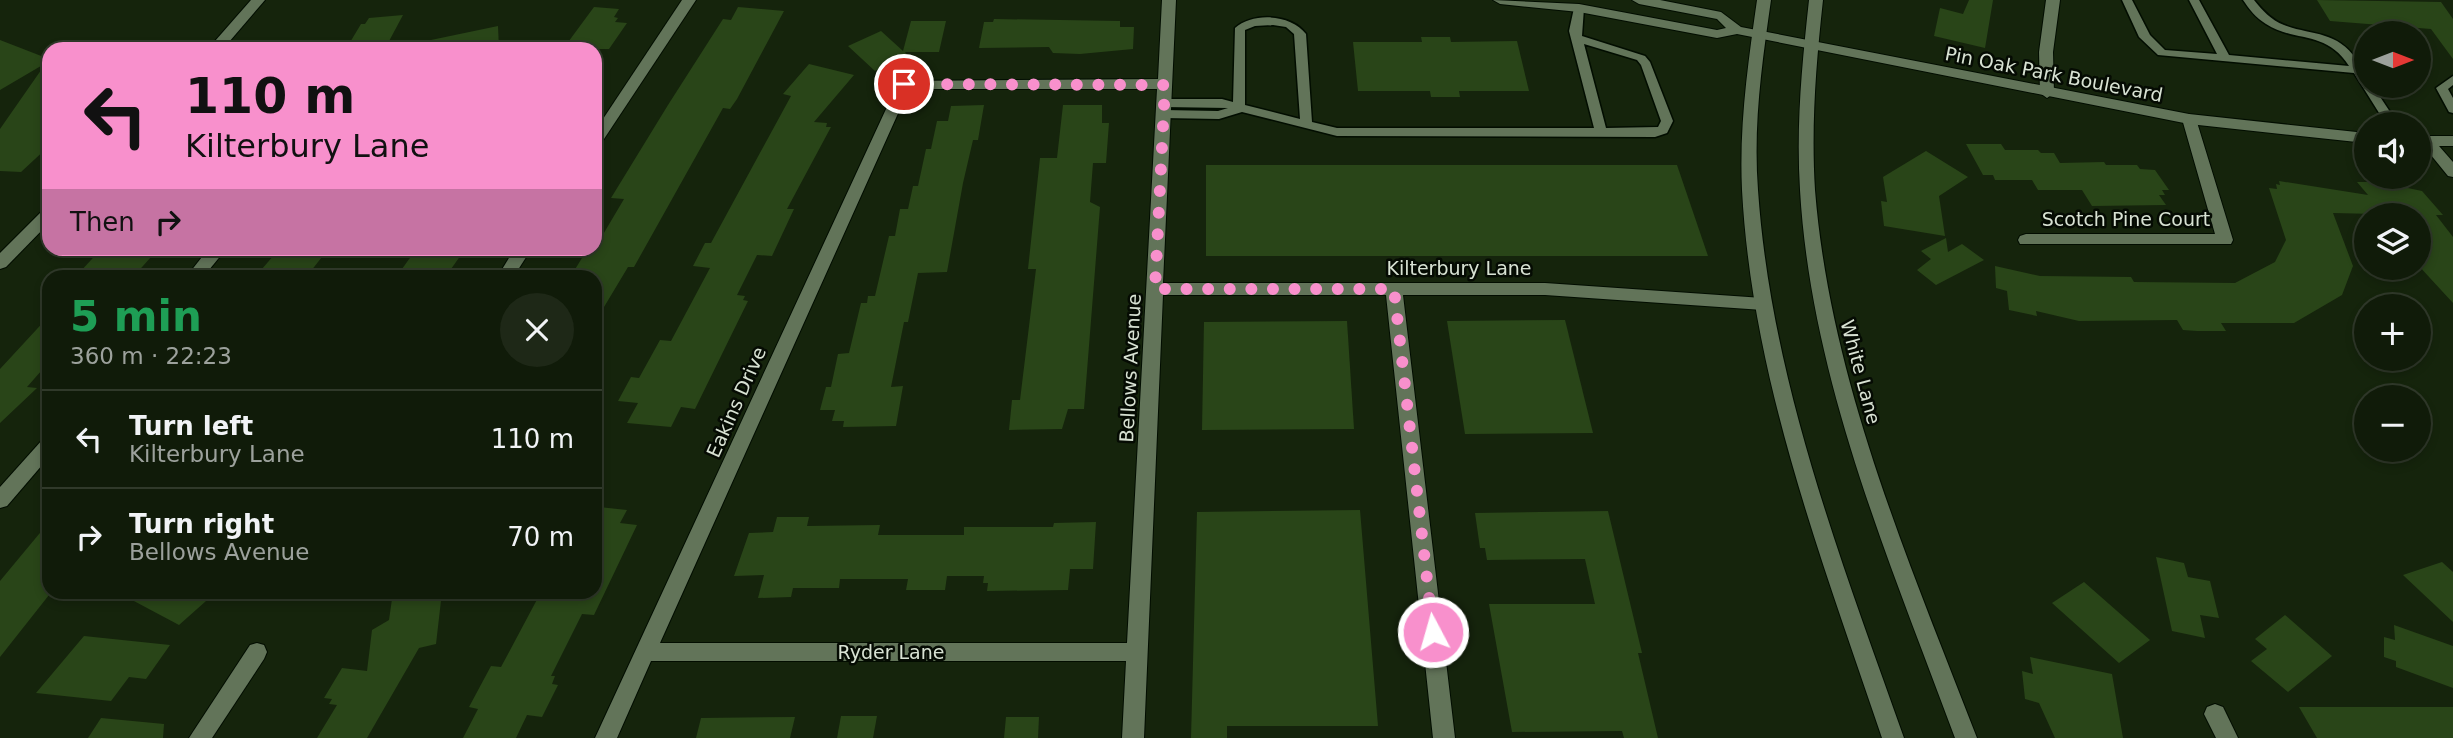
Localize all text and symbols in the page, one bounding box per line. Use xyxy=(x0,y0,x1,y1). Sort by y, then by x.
north arrow xyxy=(2354,21,2431,98)
map controls xyxy=(2354,21,2431,462)
street label: Pin Oak Park Boulevard xyxy=(1943,42,2165,106)
pin xyxy=(874,54,934,114)
icon: arrive xyxy=(885,65,923,103)
text: 110 m xyxy=(185,68,355,125)
icon: left xyxy=(70,70,161,161)
button: sound xyxy=(2354,112,2431,189)
text: Kilterbury Lane xyxy=(185,127,429,165)
icon: right xyxy=(149,203,187,241)
button: layers xyxy=(2354,203,2431,280)
text: Then xyxy=(70,207,135,237)
street label: Scotch Pine Court xyxy=(2042,208,2210,230)
street label: Kilterbury Lane xyxy=(1386,257,1532,279)
text: 5 min xyxy=(70,292,202,341)
button: close xyxy=(500,293,574,367)
street label: Bellows Avenue xyxy=(1115,293,1145,443)
button: + xyxy=(2354,294,2431,371)
street label: White Lane xyxy=(1836,317,1886,427)
text: 360 m · 22:23 xyxy=(70,343,232,369)
street label: Eakins Drive xyxy=(702,343,770,461)
button: − xyxy=(2354,385,2431,462)
text: Turn left xyxy=(129,411,253,441)
icon: left xyxy=(70,420,108,458)
text: 110 m xyxy=(491,424,574,454)
text: Kilterbury Lane xyxy=(129,441,305,467)
text: Turn right xyxy=(129,509,274,539)
icon: right xyxy=(70,518,108,556)
text: 70 m xyxy=(507,522,574,552)
text: Bellows Avenue xyxy=(129,539,309,565)
position arrow xyxy=(1396,595,1470,669)
street label: Ryder Lane xyxy=(838,641,944,663)

